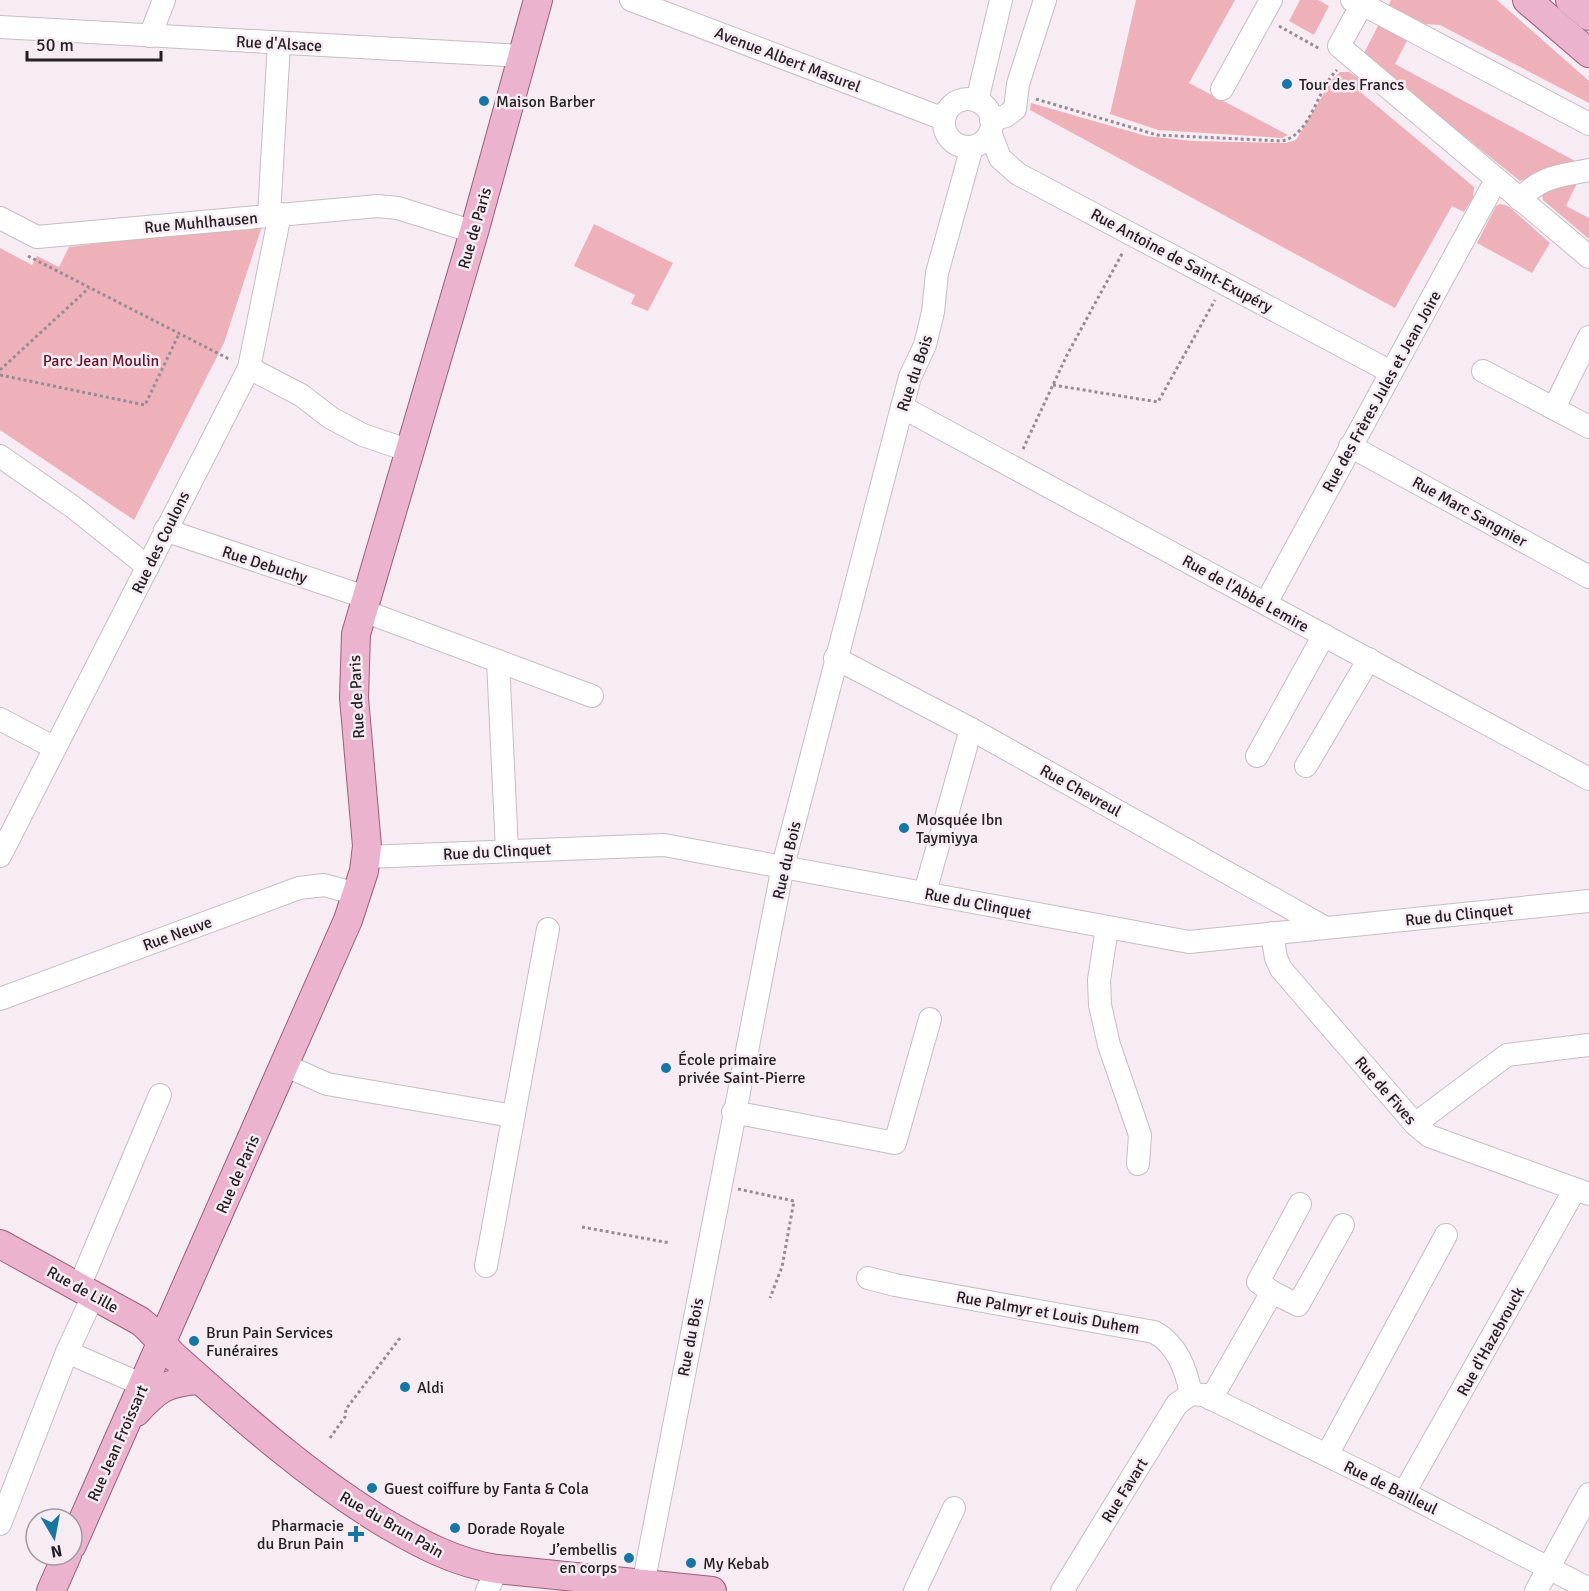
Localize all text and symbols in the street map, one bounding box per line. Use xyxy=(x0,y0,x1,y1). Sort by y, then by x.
street label: Avenue Albert Masurel xyxy=(712,23,864,97)
scale bar xyxy=(27,24,160,62)
street label: Rue d'Alsace xyxy=(235,32,322,56)
text: 50 m xyxy=(36,34,74,56)
place label: Tour des Francs xyxy=(1299,75,1404,95)
marker: Tour des Francs xyxy=(1280,77,1294,91)
place label: Maison Barber xyxy=(496,92,595,112)
marker: Maison Barber xyxy=(477,94,491,108)
street label: Rue de Paris xyxy=(454,185,496,271)
street label: Rue Antoine de Saint-Exupéry xyxy=(1087,204,1276,318)
street label: Rue Muhlhausen xyxy=(143,208,259,238)
street label: Rue des Frères Jules et Jean Joire xyxy=(1318,287,1446,496)
street label: Rue du Bois xyxy=(893,332,937,414)
park label: Parc Jean Moulin xyxy=(43,351,159,371)
street label: Rue Marc Sangnier xyxy=(1409,472,1531,552)
street label: Rue des Coulons xyxy=(127,488,194,597)
street label: Rue Debuchy xyxy=(220,542,310,588)
street label: Rue de l'Abbé Lemire xyxy=(1179,551,1312,637)
street label: Rue de Paris xyxy=(345,655,369,739)
street label: Rue Chevreul xyxy=(1036,760,1125,822)
place label: Mosquée Ibn Taymiyya xyxy=(916,810,1003,848)
street label: Rue du Bois xyxy=(768,819,806,901)
marker: Mosquée Ibn Taymiyya xyxy=(897,821,911,835)
street label: Rue du Clinquet xyxy=(442,839,552,865)
street label: Rue du Clinquet xyxy=(923,884,1033,924)
street label: Rue du Clinquet xyxy=(1404,899,1514,931)
street label: Rue Neuve xyxy=(140,912,215,956)
place label: École primaire privée Saint-Pierre xyxy=(678,1050,806,1088)
street label: Rue de Fives xyxy=(1350,1052,1420,1129)
marker: École primaire privée Saint-Pierre xyxy=(659,1061,673,1075)
street label: Rue de Paris xyxy=(212,1132,264,1217)
street label: Rue de Lille xyxy=(43,1262,122,1318)
street label: Rue d'Hazebrouck xyxy=(1453,1283,1529,1400)
street label: Rue Palmyr et Louis Duhem xyxy=(955,1287,1141,1339)
street label: Rue du Bois xyxy=(674,1296,708,1378)
place label: Brun Pain Services Funéraires xyxy=(206,1323,333,1361)
marker: Brun Pain Services Funéraires xyxy=(187,1334,201,1348)
place label: Aldi xyxy=(417,1378,444,1398)
marker: Aldi xyxy=(398,1380,412,1394)
street label: Rue Jean Froissart xyxy=(83,1382,153,1505)
street label: Rue Favart xyxy=(1097,1454,1153,1527)
street label: Rue de Bailleul xyxy=(1340,1457,1441,1519)
place label: Guest coiffure by Fanta & Cola xyxy=(384,1479,589,1499)
marker: Guest coiffure by Fanta & Cola xyxy=(365,1481,379,1495)
street label: Rue du Brun Pain xyxy=(336,1487,447,1563)
north arrow xyxy=(24,1507,84,1567)
place label: Pharmacie du Brun Pain xyxy=(257,1516,344,1554)
place label: Dorade Royale xyxy=(467,1519,565,1539)
marker: Dorade Royale xyxy=(448,1521,462,1535)
marker: Pharmacie du Brun Pain xyxy=(349,1527,363,1541)
text: N xyxy=(49,1540,64,1562)
place label: J’embellis en corps xyxy=(549,1540,617,1578)
marker: J’embellis en corps xyxy=(622,1551,636,1565)
place label: My Kebab xyxy=(703,1554,769,1574)
marker: My Kebab xyxy=(684,1556,698,1570)

